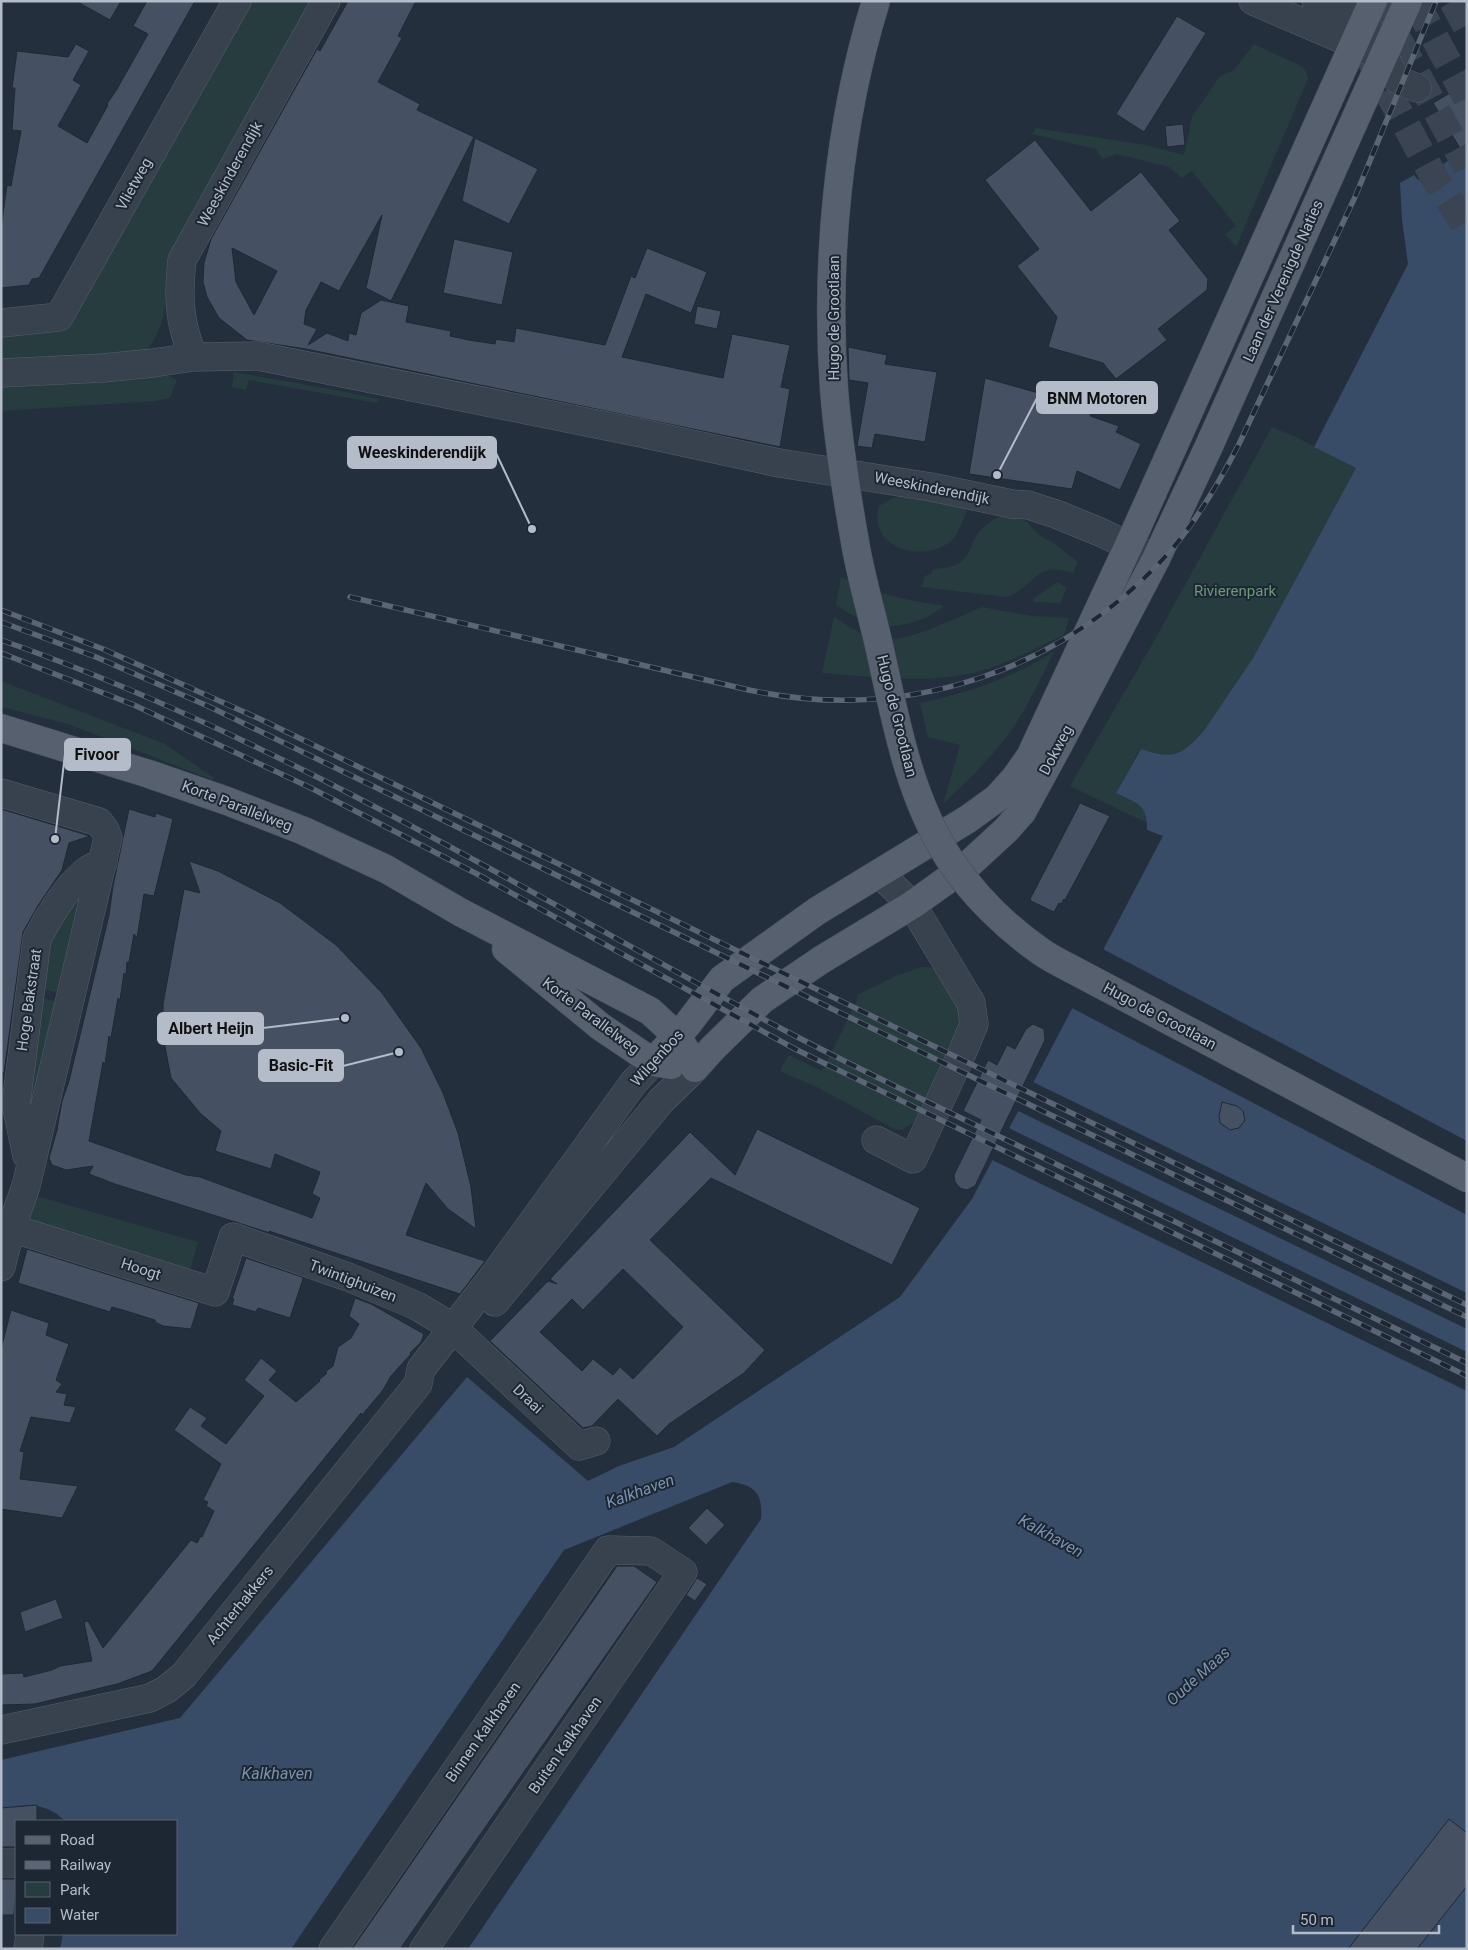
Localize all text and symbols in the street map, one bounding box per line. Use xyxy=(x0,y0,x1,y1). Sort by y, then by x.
street label: Weeskinderendijk xyxy=(194,118,266,230)
street label: Vlietweg xyxy=(112,155,156,213)
street label: Laan der Verenigde Naties xyxy=(1239,197,1327,365)
street label: Hugo de Grootlaan xyxy=(825,255,843,381)
callout: BNM Motoren xyxy=(1037,382,1157,413)
text: BNM Motoren xyxy=(1047,389,1147,408)
callout: Weeskinderendijk xyxy=(348,437,496,468)
text: Weeskinderendijk xyxy=(358,443,486,462)
street label: Weeskinderendijk xyxy=(873,468,992,508)
park label: Rivierenpark xyxy=(1194,582,1276,600)
street label: Hugo de Grootlaan xyxy=(873,653,921,779)
street label: Dokweg xyxy=(1035,722,1077,778)
callout: Fivoor xyxy=(65,739,130,770)
text: Fivoor xyxy=(75,745,120,764)
street label: Korte Parallelweg xyxy=(179,777,295,835)
street label: Hoge Bakstraat xyxy=(13,948,45,1052)
street label: Korte Parallelweg xyxy=(539,974,643,1058)
street label: Hugo de Grootlaan xyxy=(1100,979,1220,1053)
callout: Albert Heijn xyxy=(158,1013,263,1044)
text: Albert Heijn xyxy=(168,1019,254,1038)
street label: Wilgenbos xyxy=(627,1026,687,1090)
callout: Basic-Fit xyxy=(259,1050,343,1081)
text: Basic-Fit xyxy=(269,1056,334,1075)
street label: Hoogt xyxy=(119,1254,163,1284)
street label: Twintighuizen xyxy=(307,1256,399,1306)
street label: Draai xyxy=(509,1381,547,1417)
water label: Kalkhaven xyxy=(603,1470,677,1512)
water label: Kalkhaven xyxy=(1015,1511,1087,1561)
street label: Achterhakkers xyxy=(203,1562,277,1648)
water label: Oude Maas xyxy=(1162,1643,1234,1709)
street label: Binnen Kalkhaven xyxy=(442,1678,524,1786)
street label: Buiten Kalkhaven xyxy=(525,1693,605,1797)
water label: Kalkhaven xyxy=(242,1764,312,1783)
legend xyxy=(15,1820,178,1935)
text: Road xyxy=(60,1831,94,1849)
text: Railway xyxy=(60,1856,111,1874)
text: Park xyxy=(60,1881,91,1899)
scale bar xyxy=(1293,1902,1439,1934)
text: Water xyxy=(60,1906,99,1924)
text: 50 m xyxy=(1300,1911,1334,1929)

